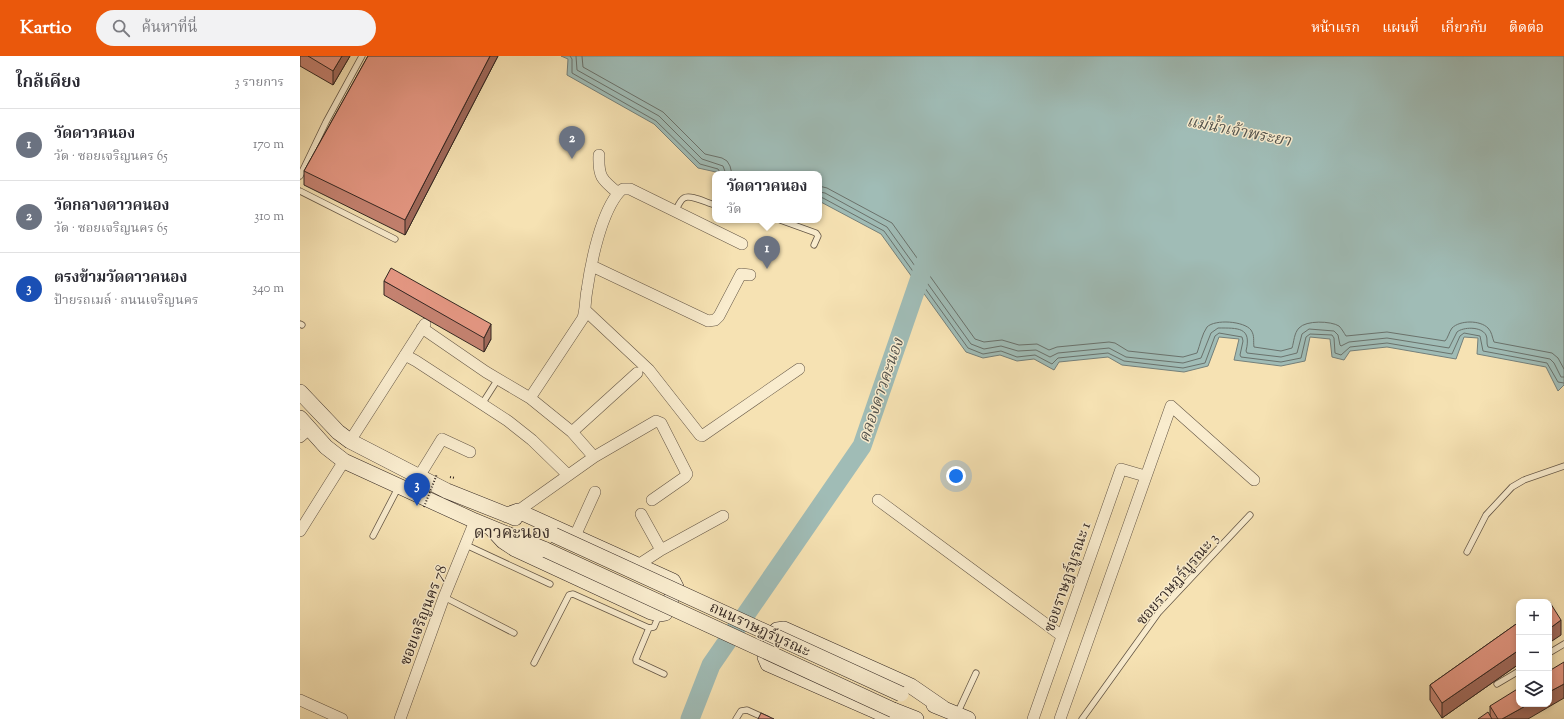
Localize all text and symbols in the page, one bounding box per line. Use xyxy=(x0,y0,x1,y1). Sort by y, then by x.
search box xyxy=(96,10,376,46)
text: Kartio xyxy=(20,15,72,42)
icon: search xyxy=(110,17,132,39)
text: ค้นหาที่นี่ xyxy=(142,18,197,39)
text: หน้าแรก xyxy=(1311,19,1360,39)
text: แผนที่ xyxy=(1382,19,1419,39)
text: เกี่ยวกับ xyxy=(1441,19,1487,39)
text: ติดต่อ xyxy=(1509,19,1544,39)
text: ใกล้เคียง xyxy=(16,71,81,95)
text: 3 รายการ xyxy=(235,74,284,92)
water label: แม่น้ำเจ้าพระยา xyxy=(1184,109,1294,154)
text: วัดดาวคนอง xyxy=(54,124,135,145)
pin: 2 xyxy=(559,126,585,159)
text: 1 xyxy=(27,136,31,154)
text: 170 m xyxy=(253,136,284,154)
text: วัด · ซอยเจริญนคร 65 xyxy=(54,148,168,166)
popup xyxy=(712,171,822,223)
text: วัดดาวคนอง xyxy=(726,177,808,198)
text: วัดกลางดาวคนอง xyxy=(54,196,170,217)
text: วัด xyxy=(726,201,742,219)
text: 2 xyxy=(26,208,32,226)
text: 310 m xyxy=(254,208,284,226)
text: วัด · ซอยเจริญนคร 65 xyxy=(54,220,168,238)
pin: 1 xyxy=(754,236,780,269)
text: ตรงข้ามวัดดาวคนอง xyxy=(54,268,187,289)
text: 3 xyxy=(26,280,32,298)
text: 340 m xyxy=(252,280,284,298)
text: ป้ายรถเมล์ · ถนนเจริญนคร xyxy=(54,292,198,310)
water label: คลองดาวคะนอง xyxy=(854,335,911,446)
your location xyxy=(946,466,966,486)
pin: 3 xyxy=(404,473,430,506)
street label: ซอยราษฎร์บูรณะ 1 xyxy=(1039,519,1097,635)
district label: ดาวคะนอง xyxy=(474,522,550,546)
street label: ซอยราษฎร์บูรณะ 3 xyxy=(1131,529,1224,631)
street label: ซอยเจริญนคร 78 xyxy=(396,562,453,669)
street label: ถนนราษฎร์บูรณะ xyxy=(705,597,814,663)
map controls xyxy=(1516,599,1552,707)
button: + xyxy=(1516,599,1552,635)
button: − xyxy=(1516,635,1552,671)
button: layers xyxy=(1516,671,1552,707)

